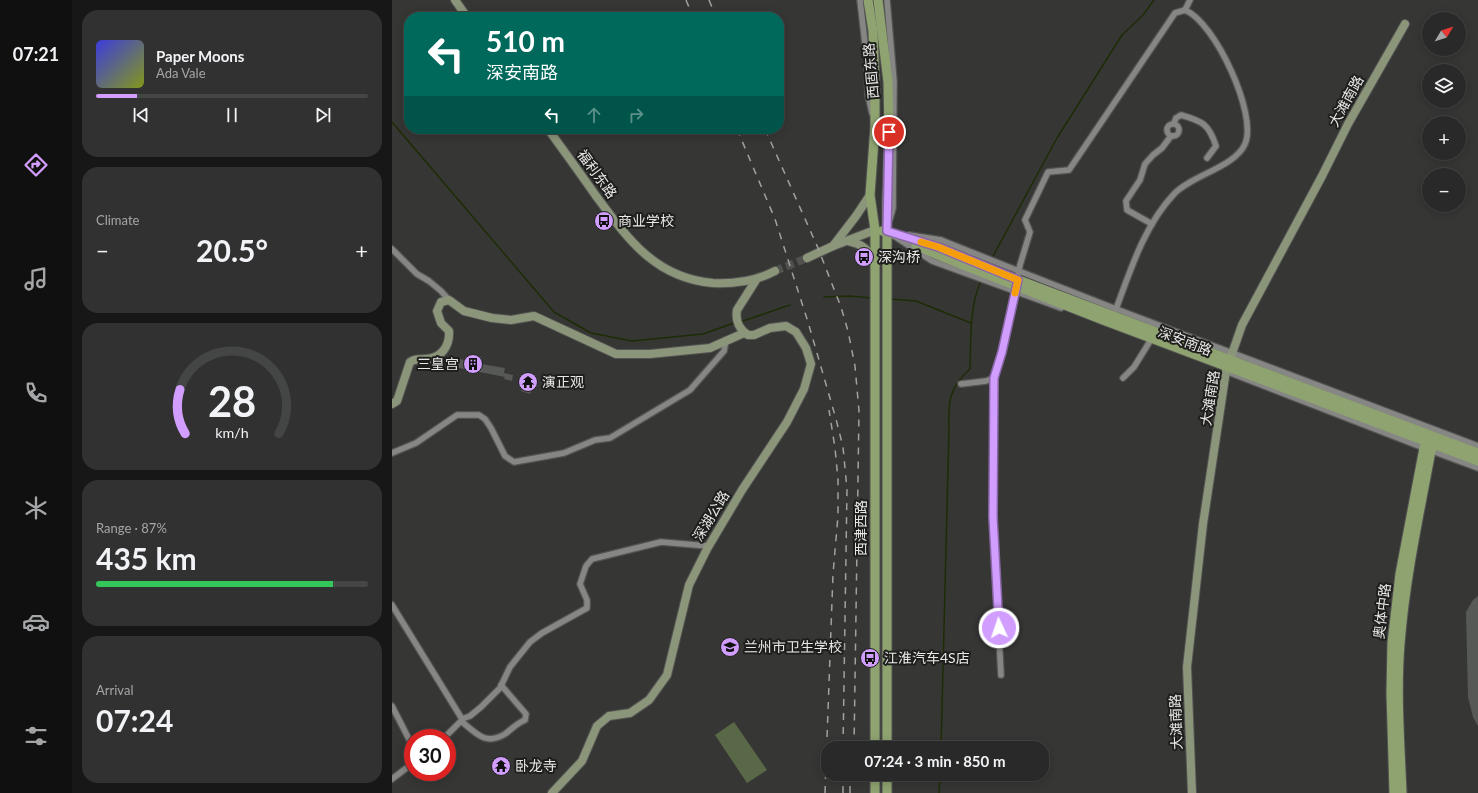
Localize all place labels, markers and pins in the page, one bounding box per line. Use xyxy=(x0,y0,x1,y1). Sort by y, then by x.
pin xyxy=(872,115,906,149)
bus stop icon: 商业学校 xyxy=(593,210,615,232)
place label: 商业学校 xyxy=(618,212,674,229)
bus stop icon: 深沟桥 xyxy=(853,246,875,268)
place label: 深沟桥 xyxy=(878,248,920,265)
building icon: 三皇宫 xyxy=(462,353,484,375)
place label: 三皇宫 xyxy=(417,355,459,372)
temple icon: 演正观 xyxy=(517,371,539,393)
place label: 演正观 xyxy=(542,373,584,390)
school or university icon: 兰州市卫生学校 xyxy=(719,636,741,658)
place label: 兰州市卫生学校 xyxy=(744,638,842,655)
bus stop icon: 江淮汽车4S店 xyxy=(859,647,881,669)
place label: 江淮汽车4S店 xyxy=(884,649,970,666)
temple icon: 卧龙寺 xyxy=(490,755,512,777)
place label: 卧龙寺 xyxy=(515,757,557,774)

